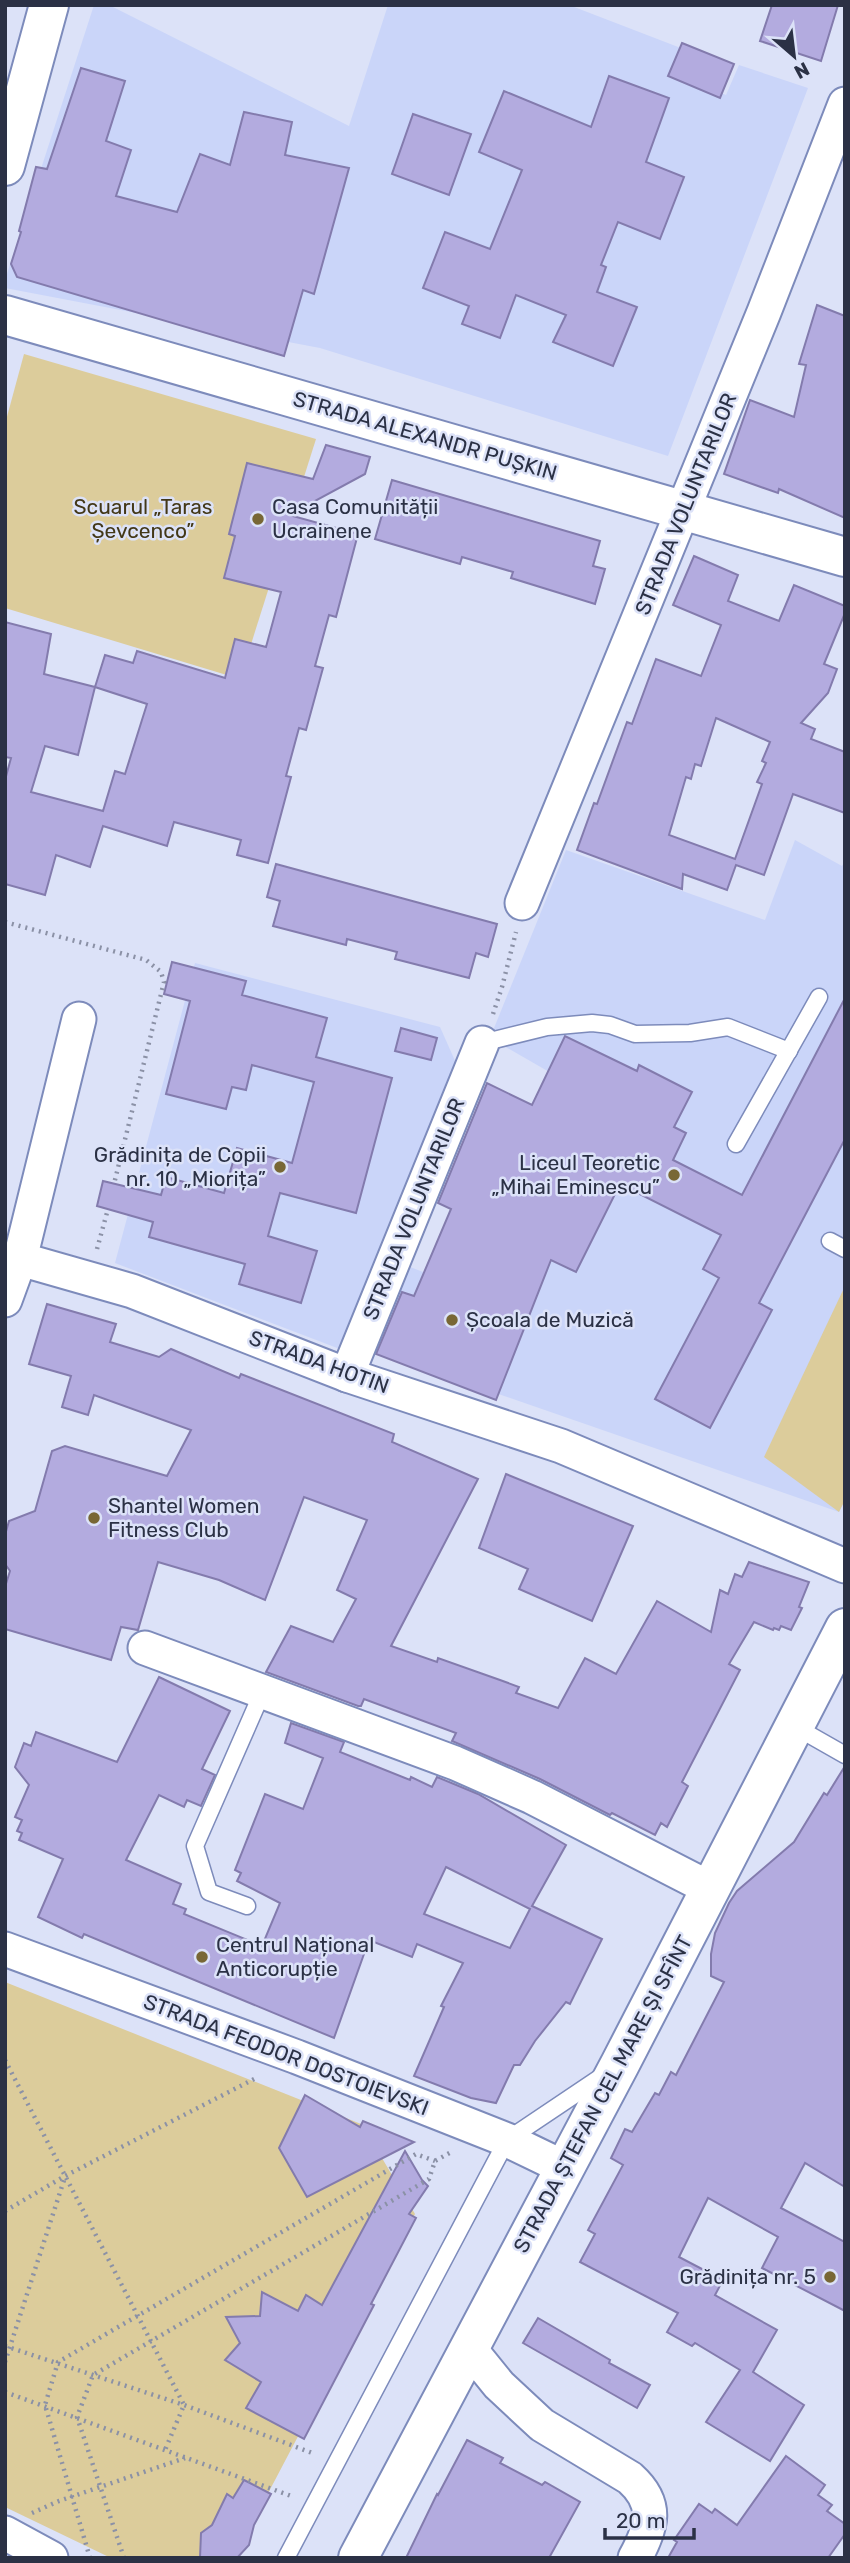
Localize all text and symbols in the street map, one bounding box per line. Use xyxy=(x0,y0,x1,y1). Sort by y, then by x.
north arrow xyxy=(759,21,829,91)
text: N xyxy=(790,57,813,84)
street label: STRADA ALEXANDR PUȘKIN xyxy=(290,386,560,485)
street label: STRADA VOLUNTARILOR xyxy=(630,389,742,618)
park label: Scuarul „Taras Șevcenco” xyxy=(74,494,212,543)
place label: Casa Comunității Ucrainene xyxy=(272,494,438,543)
marker: Casa Comunității Ucrainene xyxy=(250,511,266,527)
street label: STRADA VOLUNTARILOR xyxy=(358,1094,470,1323)
place label: Grădinița de Copii nr. 10 „Miorița” xyxy=(94,1142,266,1191)
place label: Liceul Teoretic „Mihai Eminescu” xyxy=(491,1150,660,1199)
marker: Grădinița de Copii nr. 10 „Miorița” xyxy=(272,1159,288,1175)
marker: Liceul Teoretic „Mihai Eminescu” xyxy=(666,1167,682,1183)
place label: Școala de Muzică xyxy=(466,1307,634,1332)
marker: Școala de Muzică xyxy=(444,1312,460,1328)
street label: STRADA HOTIN xyxy=(246,1325,393,1398)
place label: Shantel Women Fitness Club xyxy=(108,1493,260,1542)
marker: Shantel Women Fitness Club xyxy=(86,1510,102,1526)
street label: STRADA ȘTEFAN CEL MARE ȘI SFÎNT xyxy=(508,1931,697,2257)
place label: Centrul Național Anticorupție xyxy=(216,1932,374,1981)
marker: Centrul Național Anticorupție xyxy=(194,1949,210,1965)
street label: STRADA FЕODOR DOSTOIEVSKI xyxy=(140,1989,432,2121)
place label: Grădinița nr. 5 xyxy=(679,2264,816,2289)
marker: Grădinița nr. 5 xyxy=(822,2269,838,2285)
scale bar xyxy=(605,2496,694,2540)
text: 20 m xyxy=(616,2508,665,2533)

